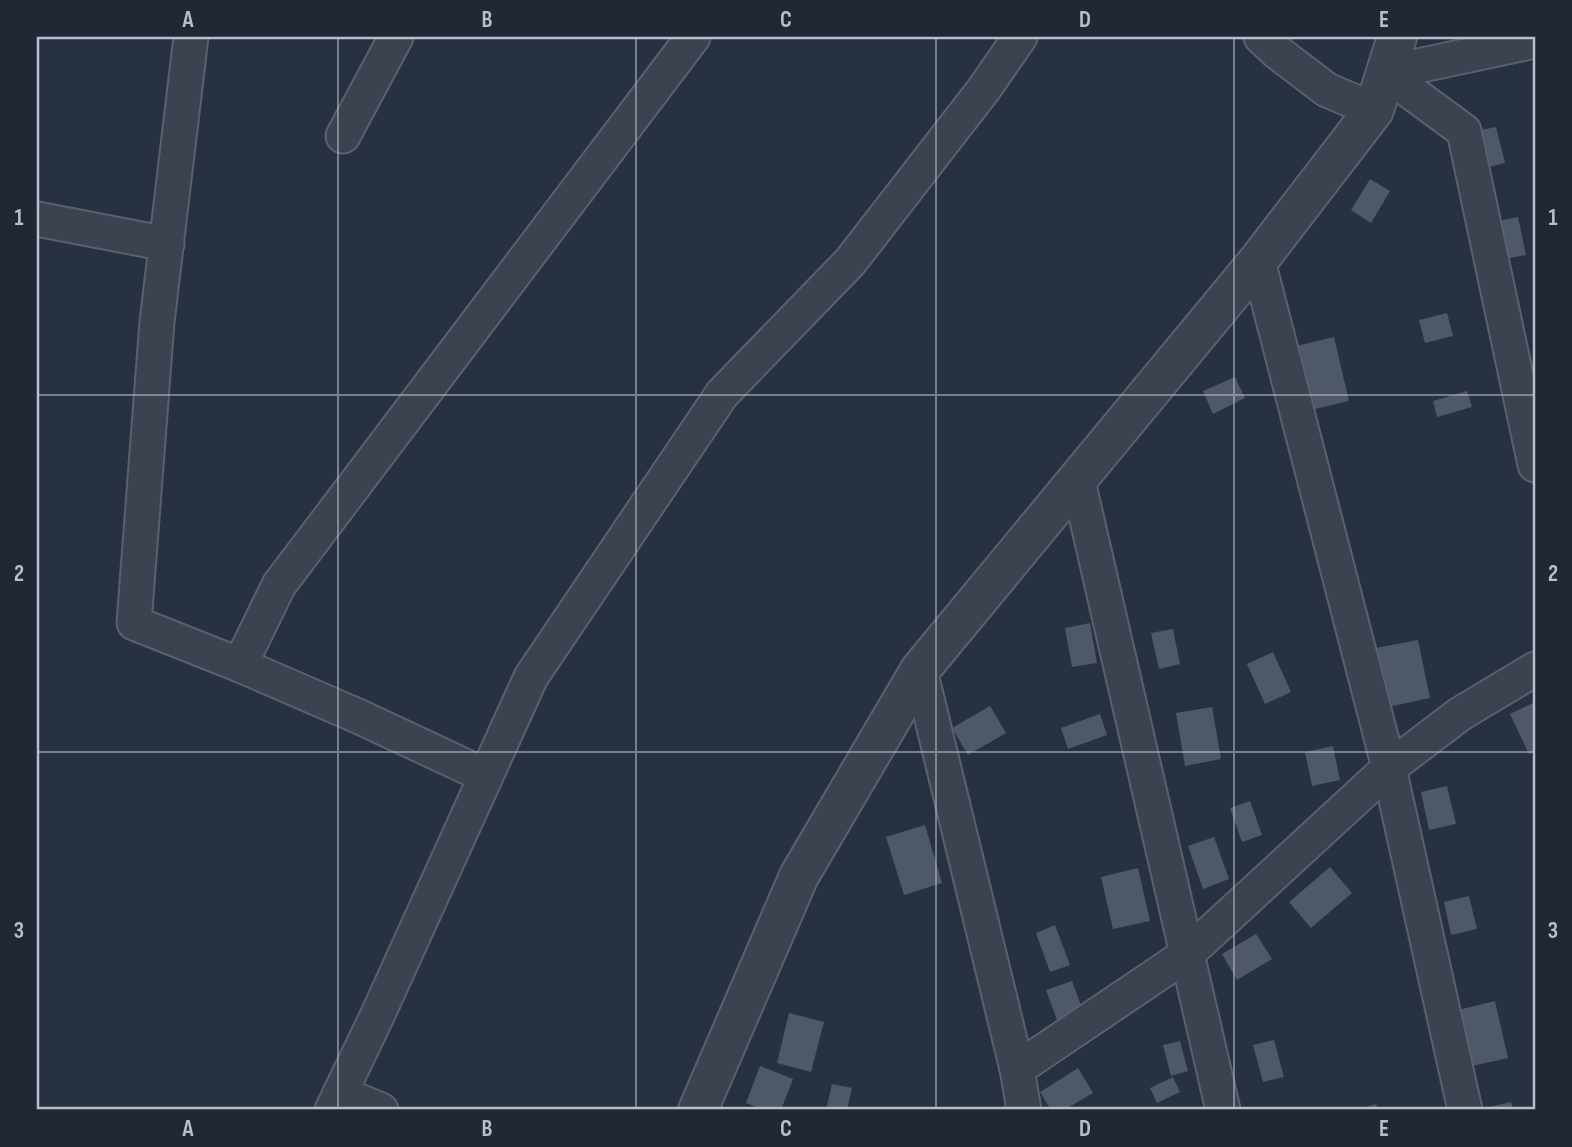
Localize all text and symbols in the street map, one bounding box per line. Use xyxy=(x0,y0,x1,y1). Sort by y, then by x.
text: A xyxy=(182,6,195,34)
text: B xyxy=(482,6,493,34)
text: C xyxy=(780,6,792,34)
text: D xyxy=(1079,6,1091,34)
text: E xyxy=(1379,6,1389,34)
text: 1 xyxy=(14,204,24,232)
text: 1 xyxy=(1548,204,1558,232)
text: 2 xyxy=(14,560,24,588)
text: 2 xyxy=(1548,560,1558,588)
text: 3 xyxy=(14,917,24,945)
text: 3 xyxy=(1548,917,1558,945)
text: A xyxy=(182,1115,195,1143)
text: B xyxy=(482,1115,493,1143)
text: C xyxy=(780,1115,792,1143)
text: D xyxy=(1079,1115,1091,1143)
text: E xyxy=(1379,1115,1389,1143)

